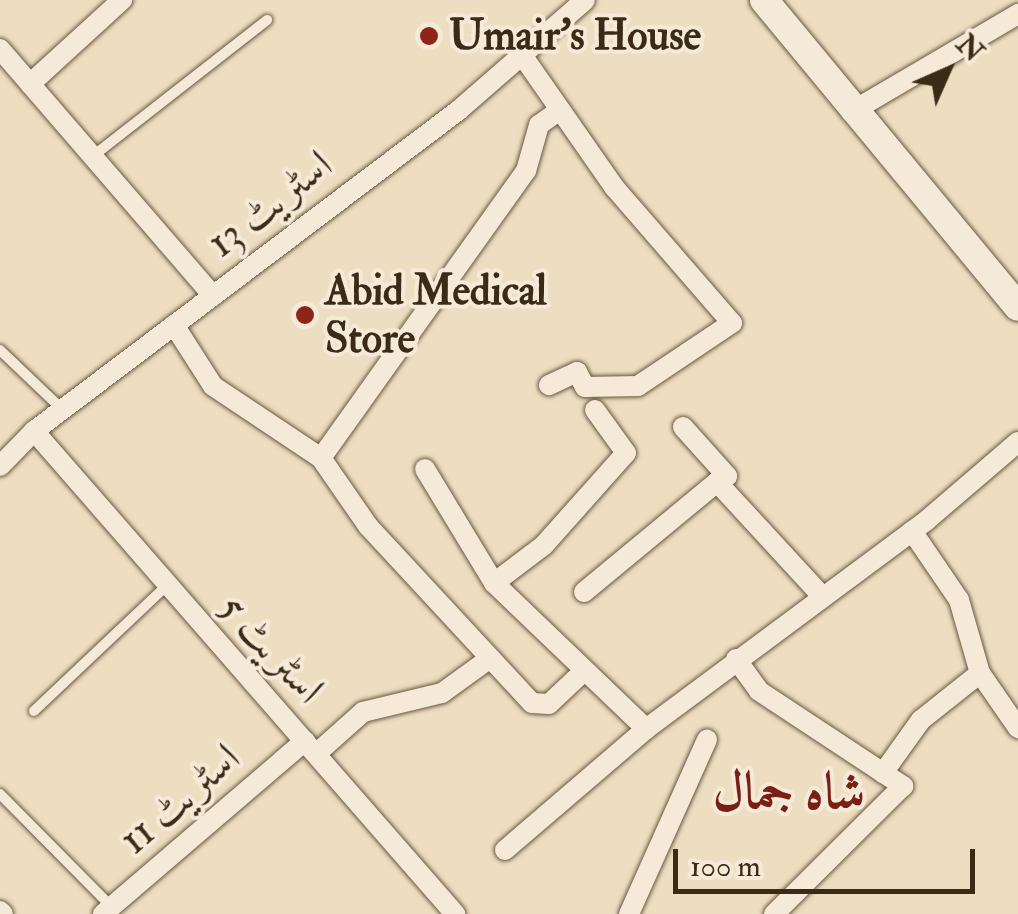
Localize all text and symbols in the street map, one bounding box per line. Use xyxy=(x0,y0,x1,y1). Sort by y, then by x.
place label: Umair's House xyxy=(449,11,701,61)
north arrow xyxy=(898,20,998,120)
marker: Umair's House xyxy=(418,25,440,47)
text: N xyxy=(948,27,991,70)
street label: اسٹریٹ 13 xyxy=(198,140,342,268)
place label: Abid Medical Store xyxy=(325,266,547,364)
marker: Abid Medical Store xyxy=(294,304,316,326)
street label: اسٹریٹ 5 xyxy=(208,584,334,714)
street label: اسٹریٹ 11 xyxy=(109,733,251,865)
district label: شاہ جمال xyxy=(713,761,865,823)
scale bar xyxy=(678,829,980,891)
text: 100 m xyxy=(690,848,761,885)

